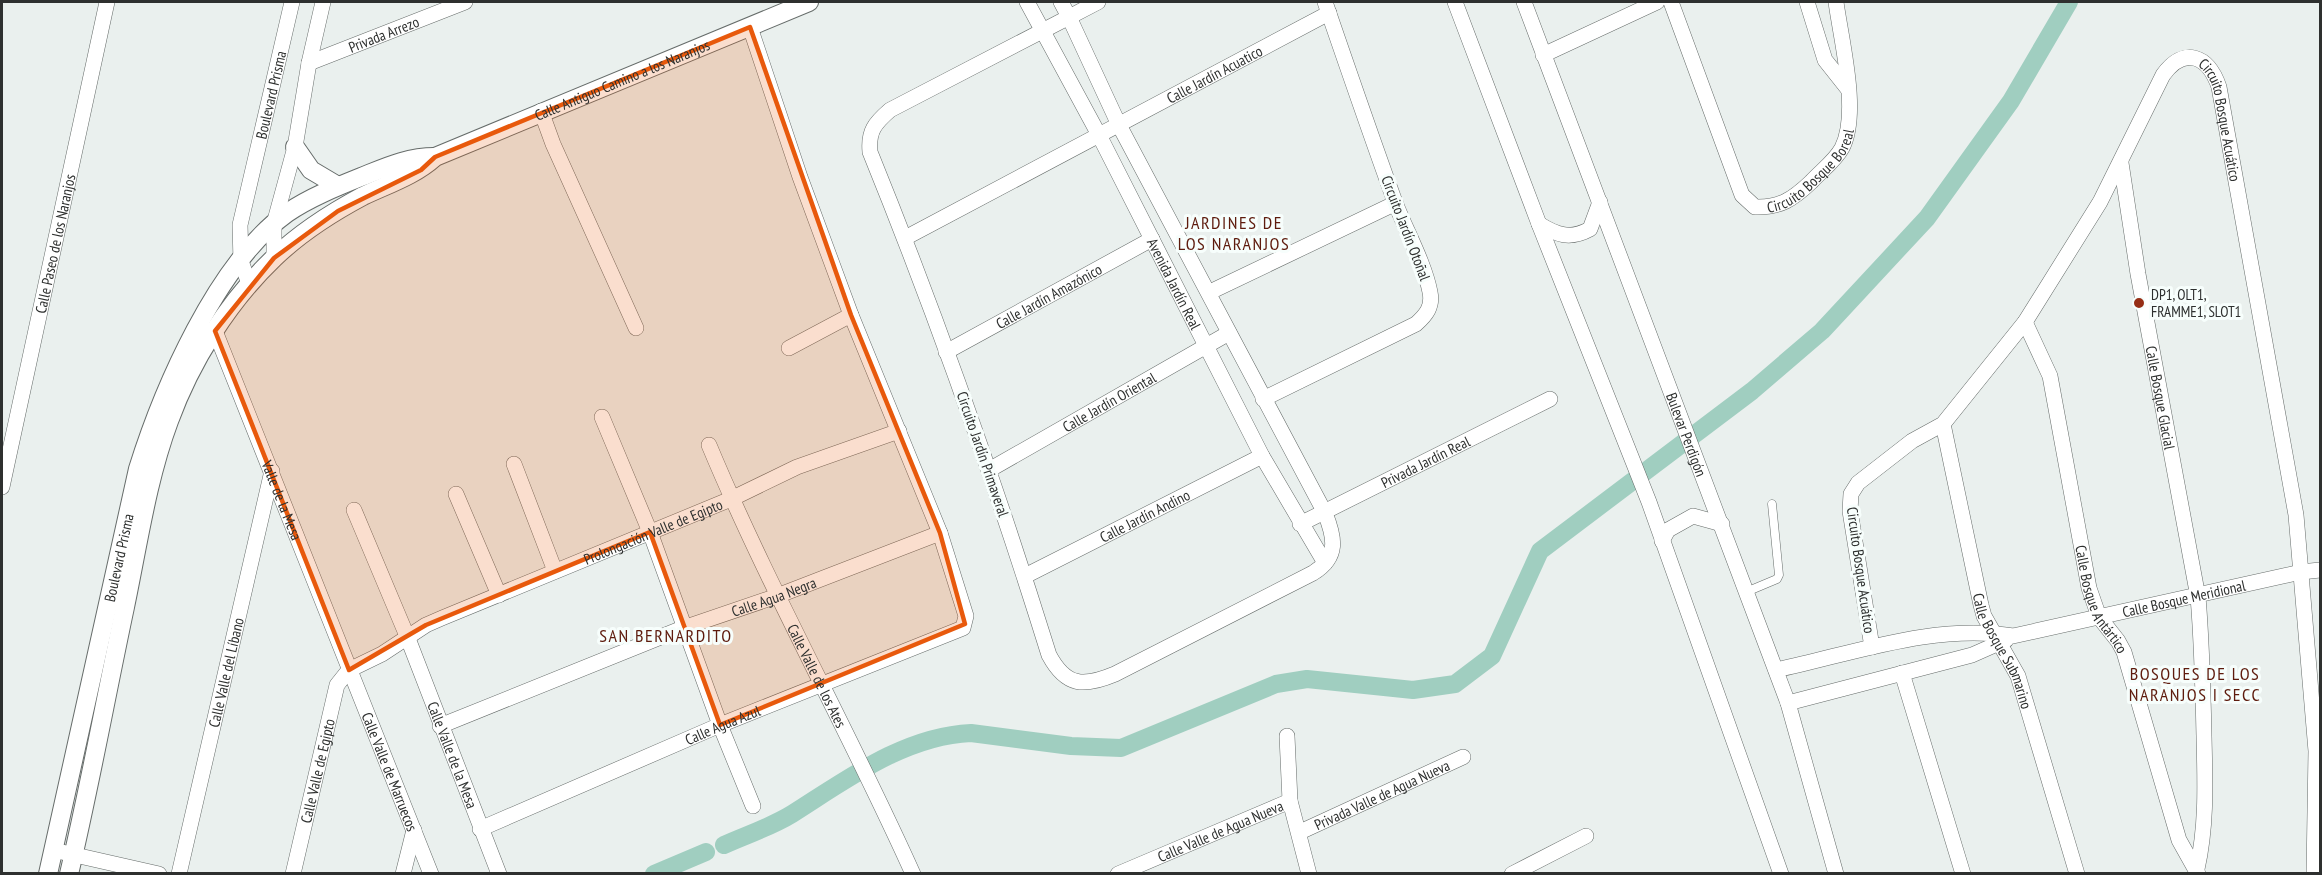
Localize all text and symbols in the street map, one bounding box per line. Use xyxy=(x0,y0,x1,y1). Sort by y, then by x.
street label: Privada Arrezo xyxy=(346,12,421,56)
street label: Calle Antiguo Camino a los Naranjos xyxy=(532,35,712,124)
street label: Calle Jardín Acuatico xyxy=(1163,41,1265,107)
street label: Boulevard Prisma xyxy=(251,49,290,141)
street label: Circuito Bosque Acuático xyxy=(2195,54,2245,183)
street label: Circuito Bosque Boreal xyxy=(1765,127,1857,216)
street label: Calle Paseo de los Naranjos xyxy=(30,172,79,315)
street label: Circuito Jardín Otoñal xyxy=(1377,173,1435,284)
district label: JARDINES DE LOS NARANJOS xyxy=(1178,211,1290,255)
street label: Avenida Jardín Real xyxy=(1143,235,1206,333)
street label: Calle Jardín Amazónico xyxy=(992,259,1105,332)
place label: DP1, OLT1, FRAMME1, SLOT1 xyxy=(2151,285,2241,321)
marker: DP1, OLT1, FRAMME1, SLOT1 xyxy=(2132,296,2146,310)
street label: Calle Bosque Glacial xyxy=(2142,344,2180,452)
street label: Calle Jardín Oriental xyxy=(1059,367,1159,436)
street label: Circuito Jardín Primaveral xyxy=(953,389,1014,520)
street label: Bulevar Perdigón xyxy=(1662,390,1711,479)
street label: Privada Jardín Real xyxy=(1378,431,1473,492)
street label: Valle de la Mesa xyxy=(258,457,307,543)
street label: Calle Jardín Andino xyxy=(1096,485,1193,546)
street label: Prolongación Valle de Egipto xyxy=(580,494,725,568)
street label: Circuito Bosque Acuático xyxy=(1843,506,1879,634)
street label: Boulevard Prisma xyxy=(99,512,137,604)
street label: Calle Bosque Antártico xyxy=(2072,543,2132,656)
street label: Calle Agua Negra xyxy=(729,572,819,620)
street label: Calle Bosque Meridional xyxy=(2120,575,2248,621)
street label: Calle Bosque Submarino xyxy=(1969,591,2037,711)
street label: Calle Valle del Líbano xyxy=(204,616,247,729)
street label: Calle Valle de los Ates xyxy=(784,621,851,731)
district label: SAN BERNARDITO xyxy=(599,624,733,647)
district label: BOSQUES DE LOS NARANJOS I SECC xyxy=(2129,662,2261,706)
street label: Calle Valle de la Mesa xyxy=(424,699,482,811)
street label: Calle Agua Azul xyxy=(682,700,763,749)
street label: Calle Valle de Marruecos xyxy=(358,709,422,834)
street label: Calle Valle de Egipto xyxy=(296,717,338,825)
street label: Privada Valle de Agua Nueva xyxy=(1311,755,1452,834)
street label: Calle Valle de Agua Nueva xyxy=(1155,796,1286,866)

